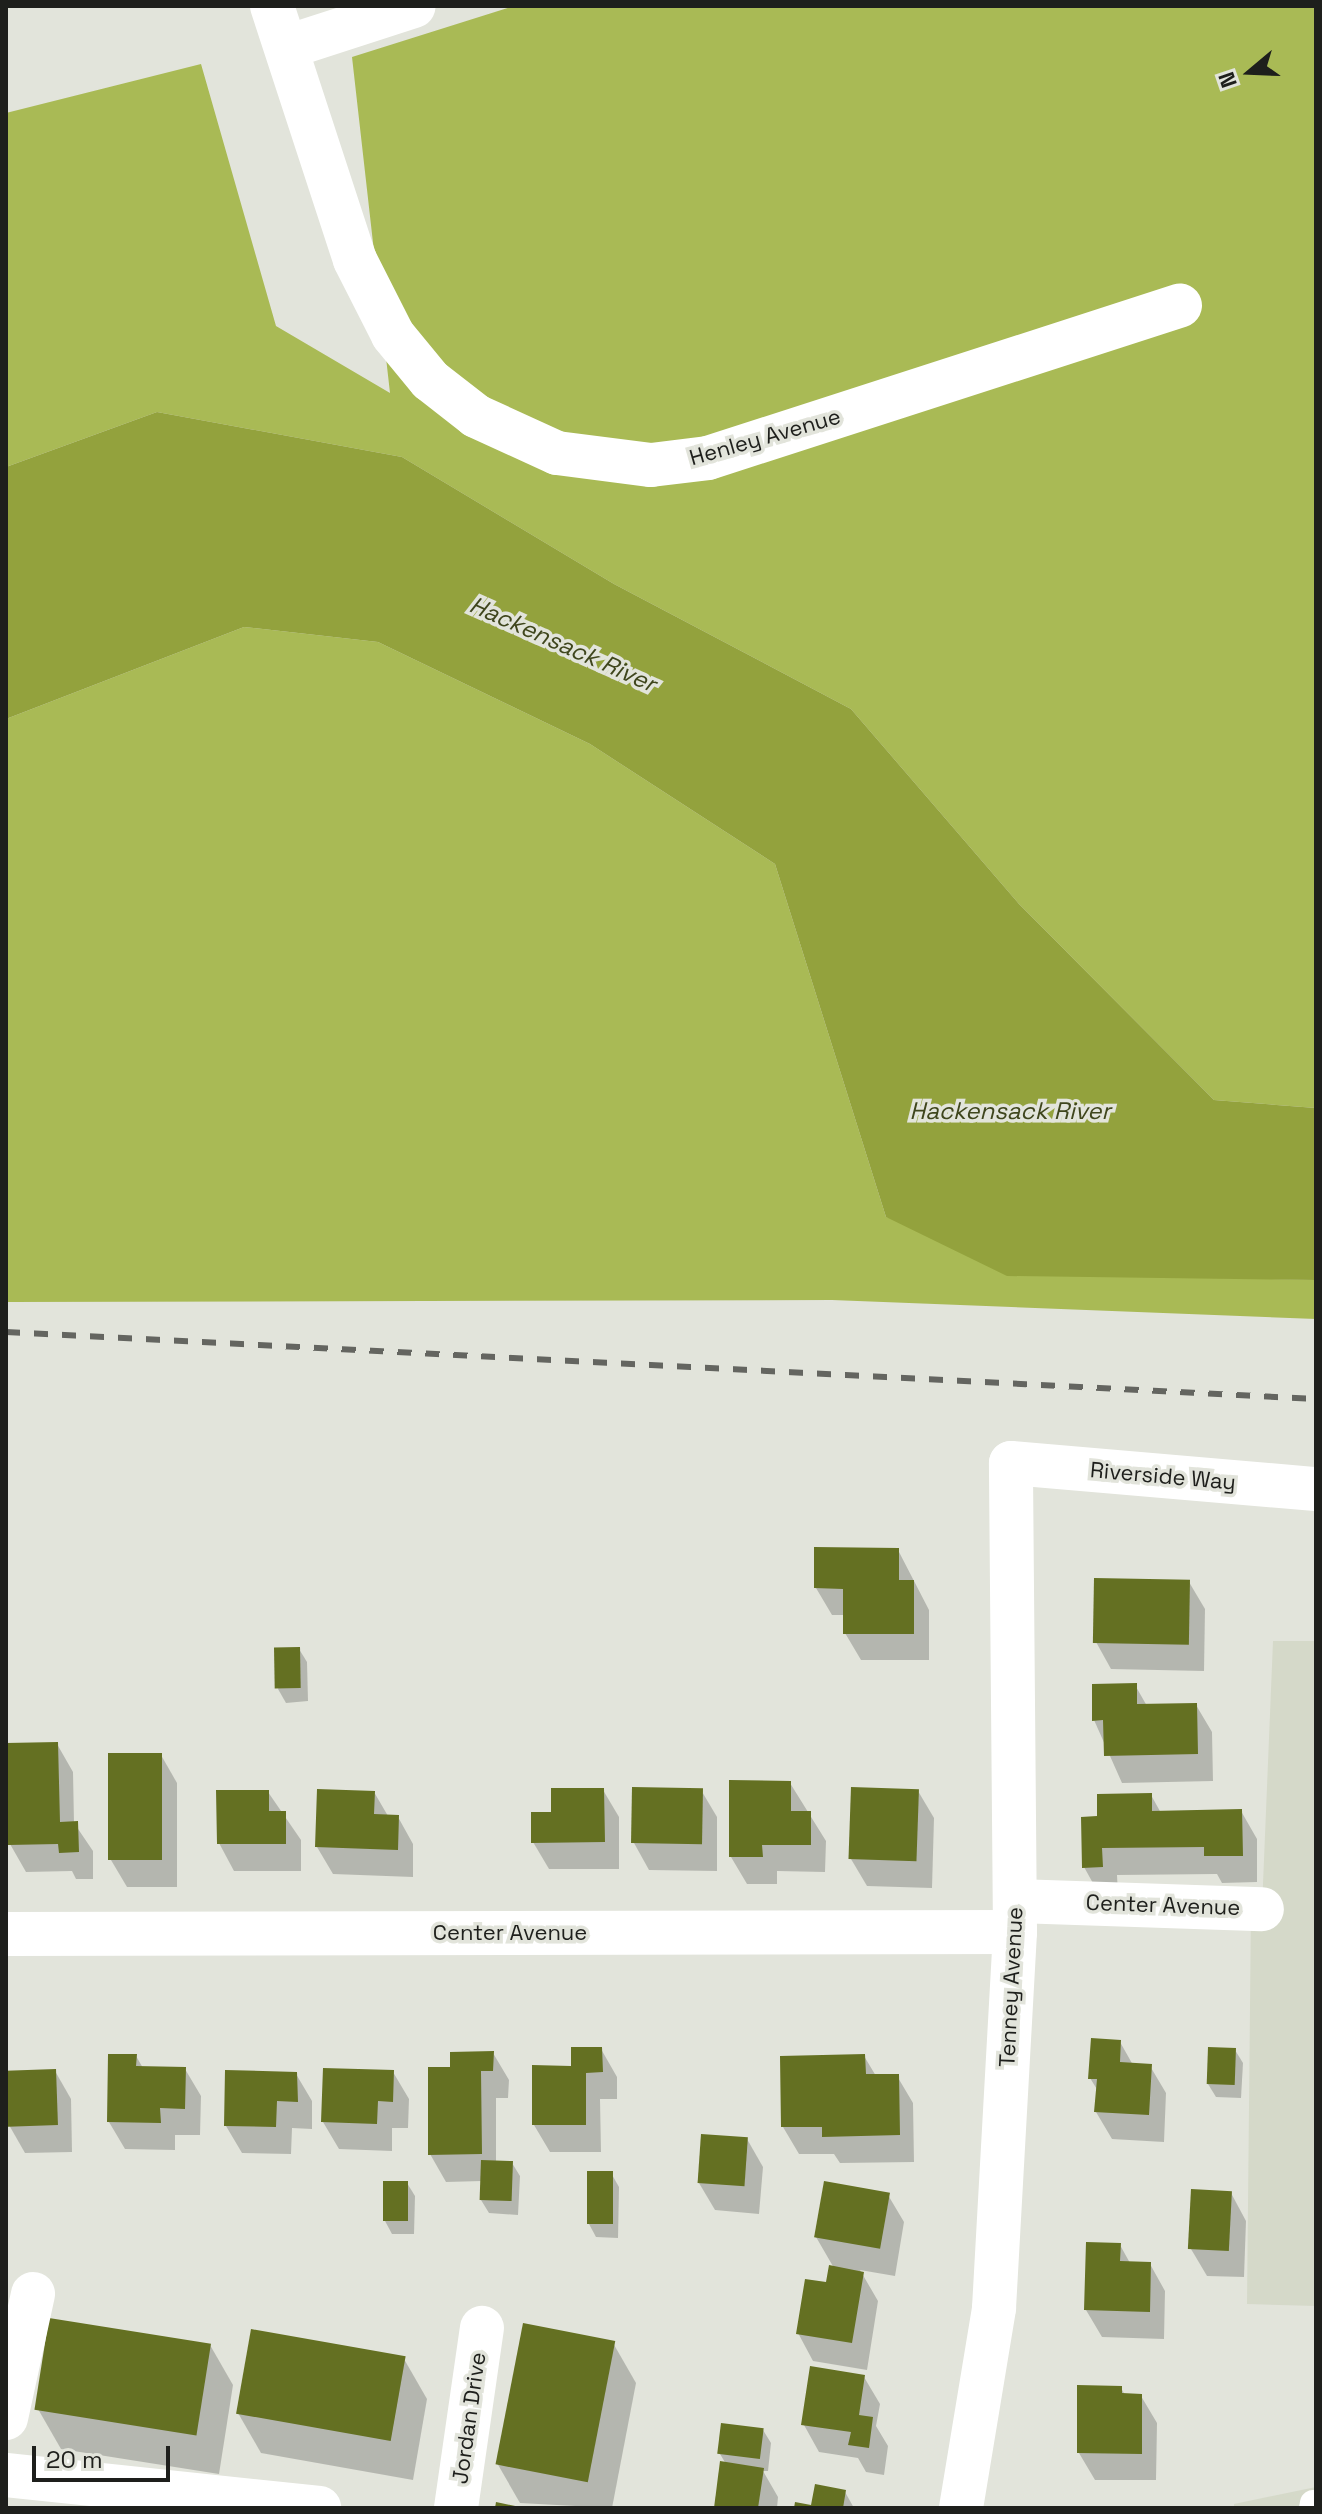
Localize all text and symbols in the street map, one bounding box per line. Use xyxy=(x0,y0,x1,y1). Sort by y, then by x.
north arrow xyxy=(1210,32,1290,112)
text: N xyxy=(1212,68,1243,91)
street label: Henley Avenue xyxy=(686,403,844,471)
water label: Hackensack River xyxy=(465,590,661,698)
water label: Hackensack River xyxy=(910,1097,1110,1125)
street label: Riverside Way xyxy=(1089,1456,1237,1496)
street label: Center Avenue xyxy=(1085,1889,1241,1921)
street label: Tenney Avenue xyxy=(994,1906,1028,2068)
street label: Center Avenue xyxy=(433,1920,587,1946)
street label: Jordan Drive xyxy=(447,2350,491,2486)
scale bar xyxy=(36,2430,174,2480)
text: 20 m xyxy=(46,2444,103,2475)

